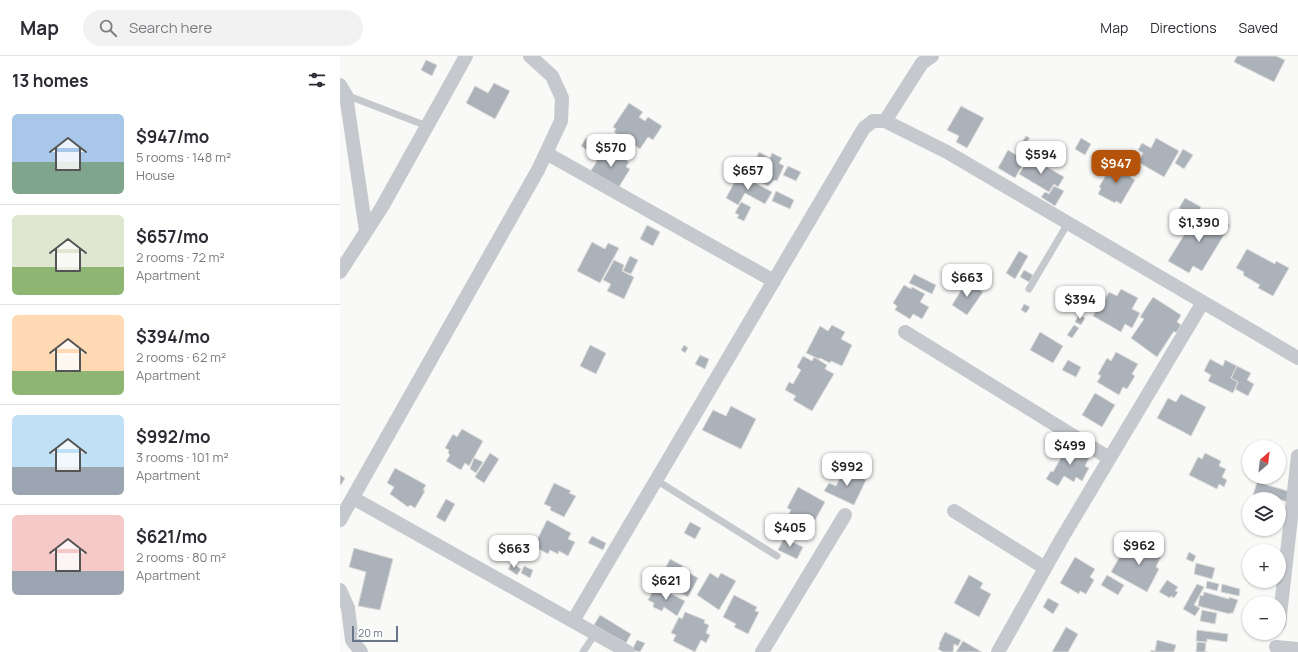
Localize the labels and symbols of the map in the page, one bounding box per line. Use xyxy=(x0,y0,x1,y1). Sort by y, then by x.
pin: $570 xyxy=(587,134,635,168)
pin: $594 xyxy=(1017,141,1065,175)
pin: $947 xyxy=(1092,150,1140,184)
pin: $657 xyxy=(724,157,772,191)
pin: $1,390 xyxy=(1166,209,1232,243)
pin: $663 xyxy=(943,264,991,298)
pin: $394 xyxy=(1056,286,1104,320)
pin: $499 xyxy=(1046,432,1094,466)
north arrow xyxy=(1242,440,1286,484)
pin: $992 xyxy=(823,453,871,487)
pin: $405 xyxy=(766,514,814,548)
pin: $962 xyxy=(1115,532,1163,566)
pin: $663 xyxy=(490,535,538,569)
pin: $621 xyxy=(642,567,690,601)
scale bar xyxy=(352,624,398,643)

